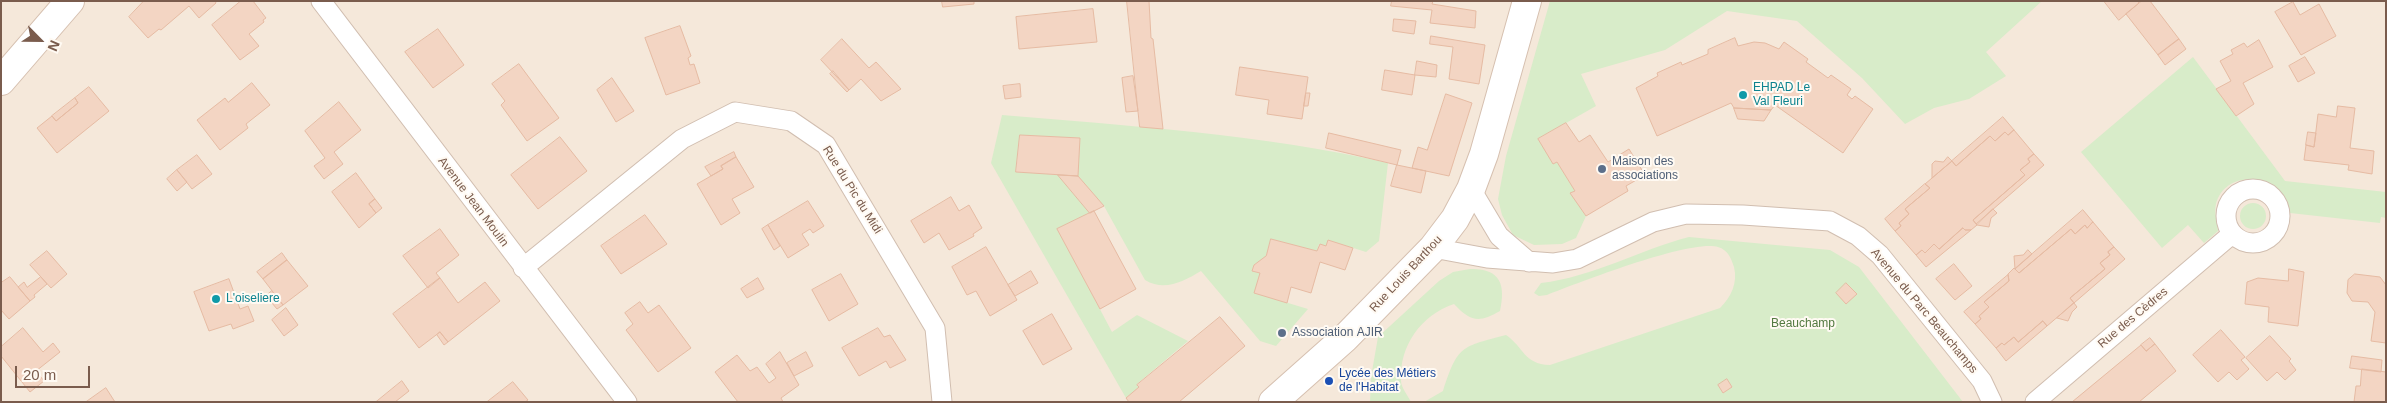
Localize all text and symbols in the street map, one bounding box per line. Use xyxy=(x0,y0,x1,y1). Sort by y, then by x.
north arrow xyxy=(15,15,65,65)
text: N xyxy=(44,38,63,54)
place label: EHPAD Le Val Fleuri xyxy=(1753,81,1810,109)
marker: EHPAD Le Val Fleuri xyxy=(1737,89,1749,101)
street label: Rue du Pic du Midi xyxy=(819,143,885,237)
street label: Avenue Jean Moulin xyxy=(435,154,511,250)
place label: Maison des associations xyxy=(1612,155,1678,183)
marker: Maison des associations xyxy=(1596,163,1608,175)
street label: Rue Louis Barthou xyxy=(1367,233,1445,315)
street label: Avenue du Parc Beauchamps xyxy=(1868,246,1980,376)
street label: Rue des Cèdres xyxy=(2095,285,2171,351)
place label: L'oiseliere xyxy=(226,292,280,306)
marker: L'oiseliere xyxy=(210,293,222,305)
park label: Beauchamp xyxy=(1771,317,1835,331)
place label: Association AJIR xyxy=(1292,326,1383,340)
marker: Association AJIR xyxy=(1276,327,1288,339)
scale bar xyxy=(18,356,92,388)
text: 20 m xyxy=(23,366,56,383)
place label: Lycée des Métiers de l'Habitat xyxy=(1339,367,1436,395)
marker: Lycée des Métiers de l'Habitat xyxy=(1323,375,1335,387)

